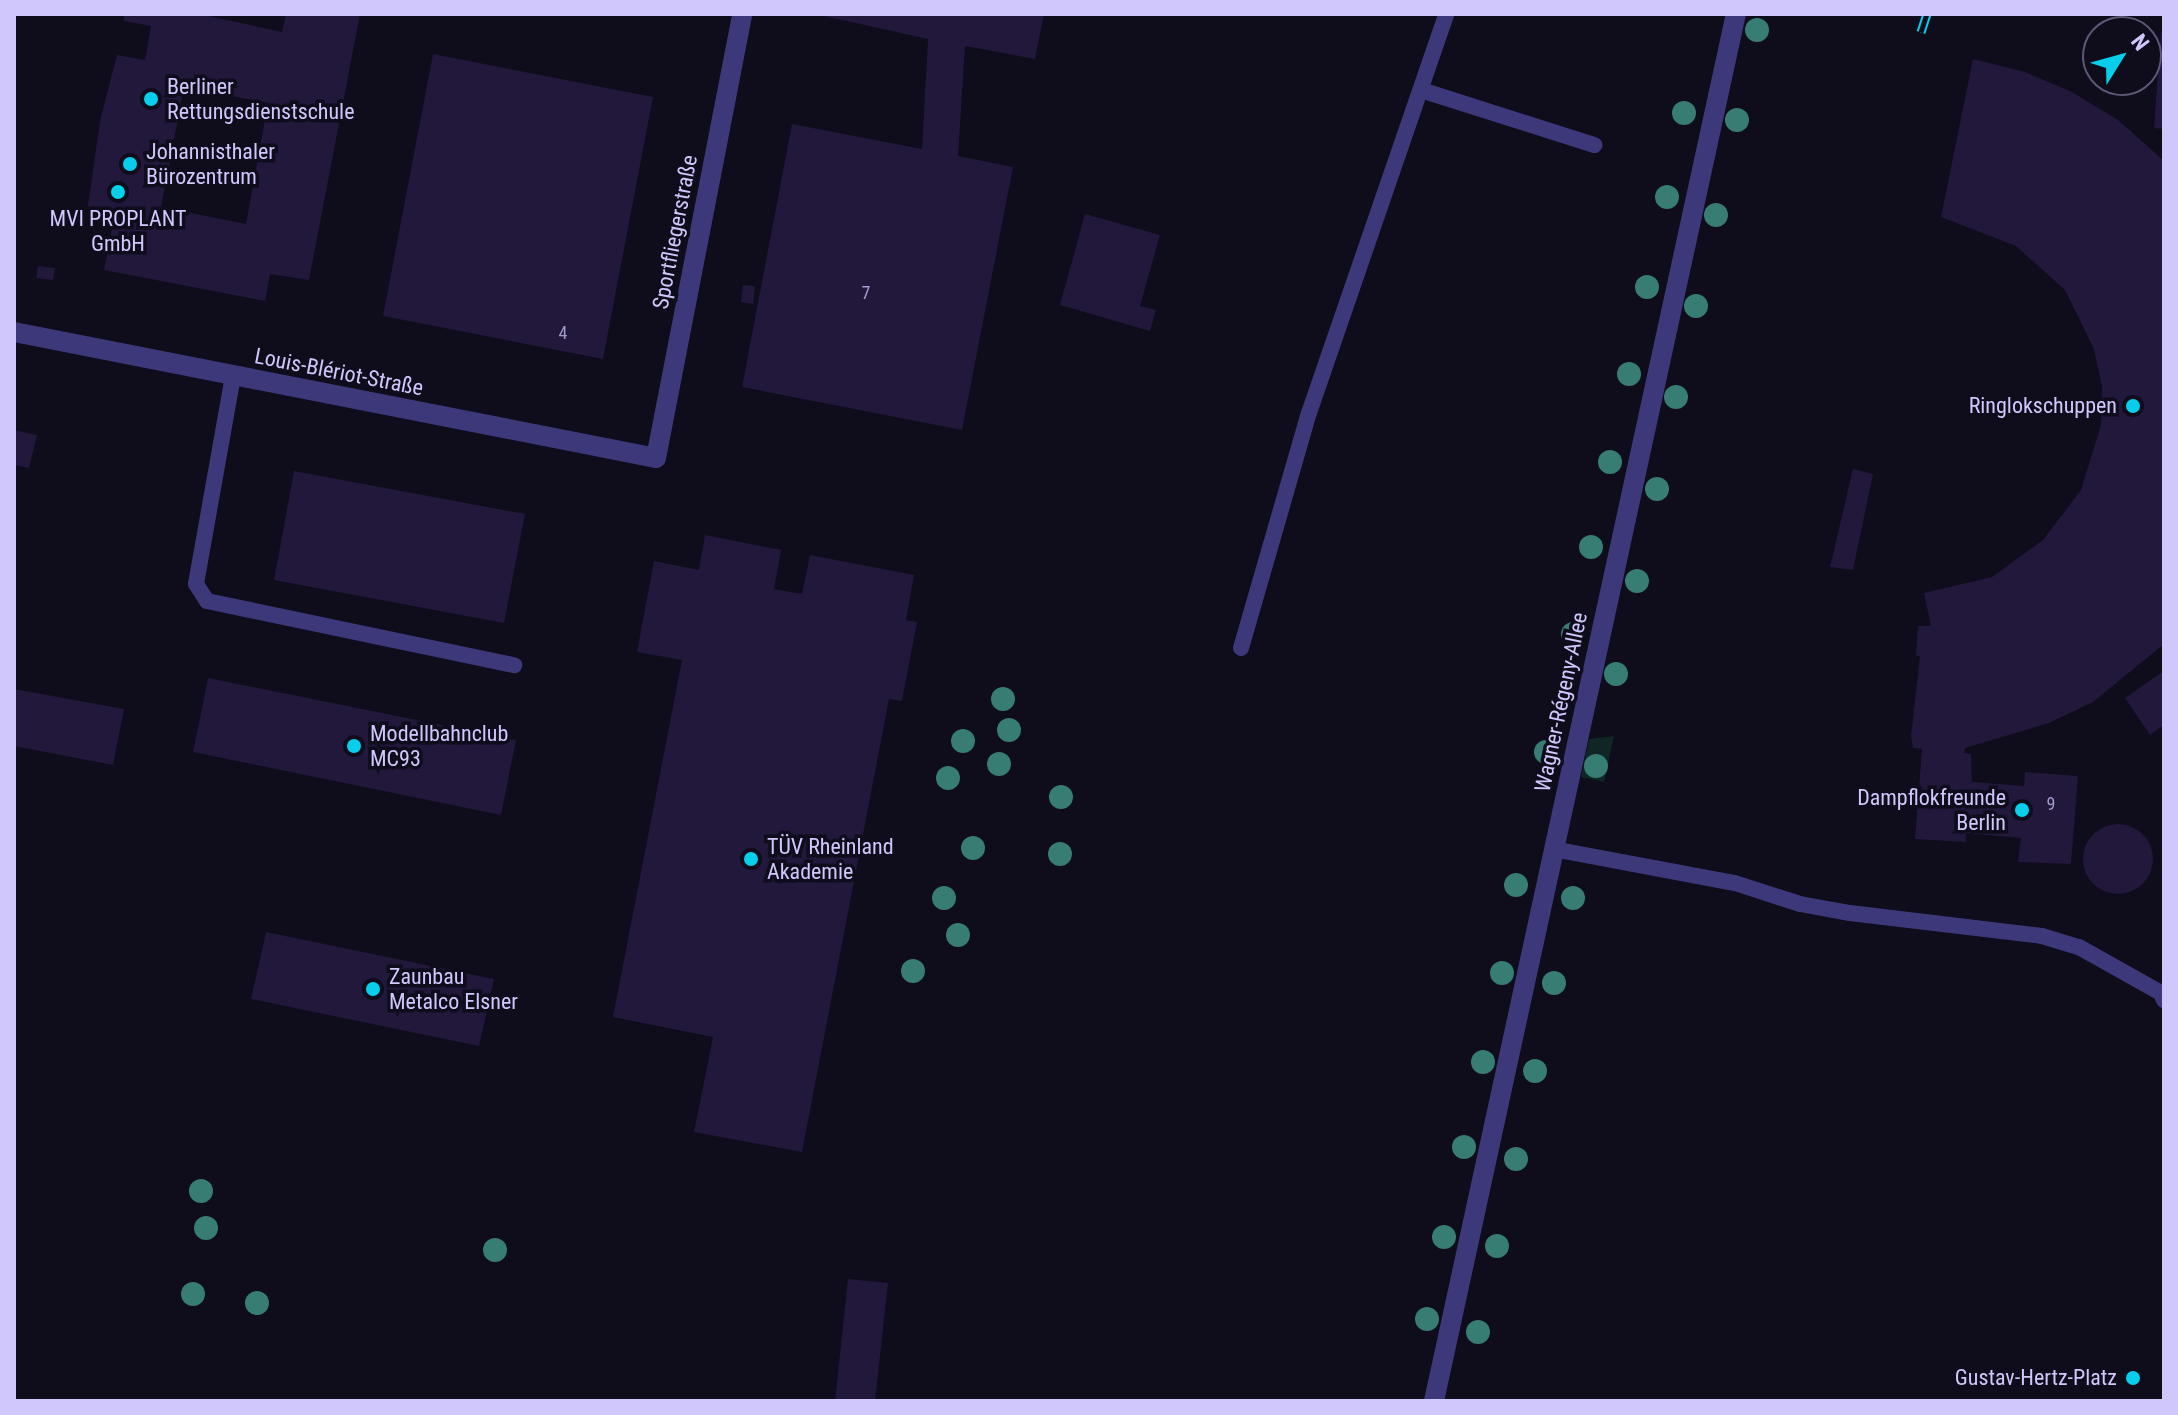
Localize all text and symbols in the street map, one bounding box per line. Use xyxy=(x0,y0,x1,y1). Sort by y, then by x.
north arrow xyxy=(2082,16,2162,96)
text: N xyxy=(2126,30,2154,55)
place label: Berliner Rettungsdienstschule xyxy=(167,73,354,124)
marker: Berliner Rettungsdienstschule xyxy=(142,90,160,108)
place label: Johannisthaler Bürozentrum xyxy=(146,138,275,190)
street label: Sportfliegerstraße xyxy=(647,153,703,311)
marker: Johannisthaler Bürozentrum xyxy=(121,155,139,173)
marker: MVI PROPLANT GmbH xyxy=(109,183,127,201)
place label: MVI PROPLANT GmbH xyxy=(50,205,186,256)
house number: 7 xyxy=(862,282,870,304)
house number: 4 xyxy=(559,322,567,344)
street label: Louis-Blériot-Straße xyxy=(252,343,426,401)
place label: Ringlokschuppen xyxy=(1969,393,2117,419)
marker: Ringlokschuppen xyxy=(2124,397,2142,415)
street label: Wagner-Régeny-Allee xyxy=(1529,610,1593,794)
place label: Modellbahnclub MC93 xyxy=(370,720,508,772)
marker: Modellbahnclub MC93 xyxy=(345,737,363,755)
place label: Dampflokfreunde Berlin xyxy=(1857,784,2006,836)
house number: 9 xyxy=(2047,793,2055,815)
marker: Dampflokfreunde Berlin xyxy=(2013,801,2031,819)
place label: TÜV Rheinland Akademie xyxy=(767,833,894,884)
marker: TÜV Rheinland Akademie xyxy=(742,850,760,868)
place label: Zaunbau Metalco Elsner xyxy=(389,963,518,1014)
marker: Zaunbau Metalco Elsner xyxy=(364,980,382,998)
place label: Gustav-Hertz-Platz xyxy=(1955,1365,2117,1391)
marker: Gustav-Hertz-Platz xyxy=(2124,1369,2142,1387)

